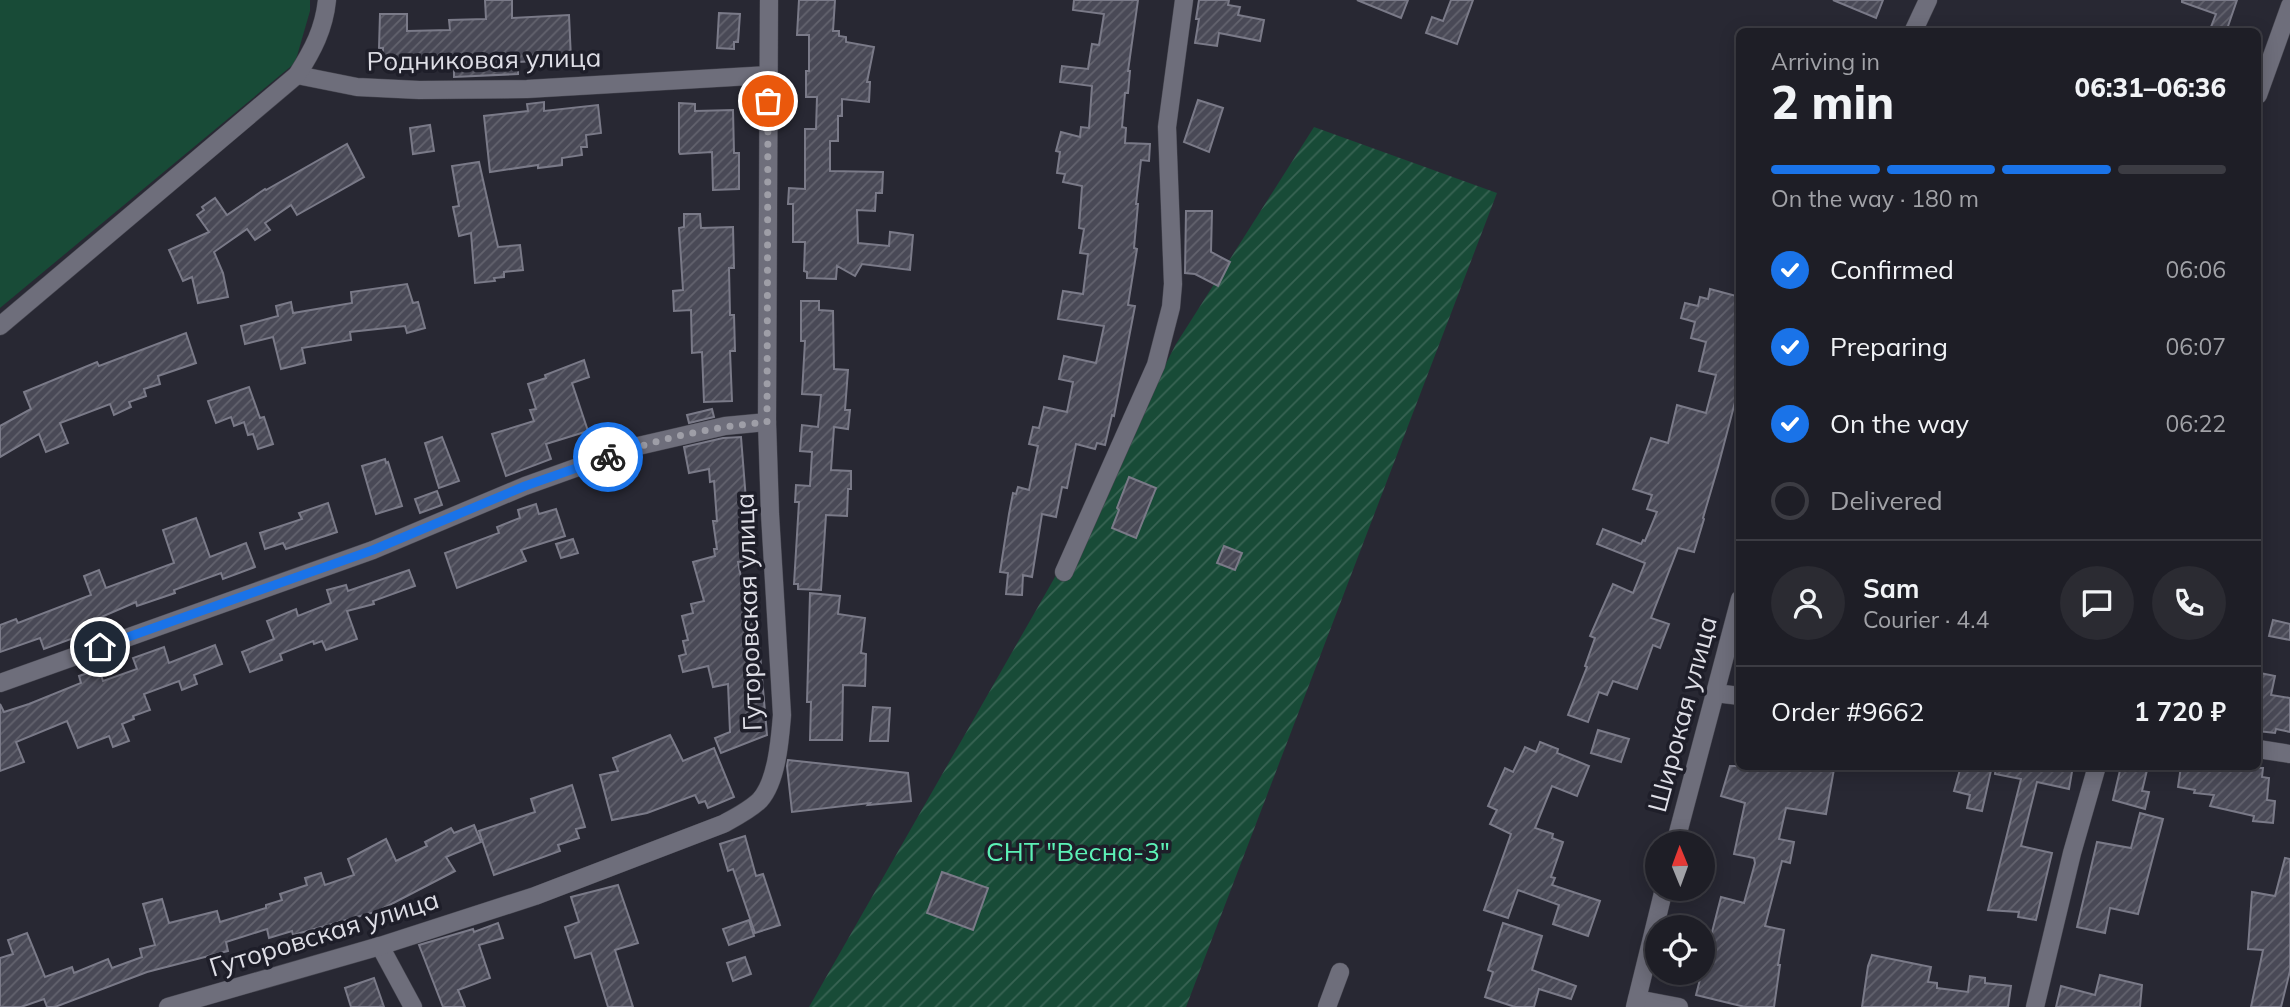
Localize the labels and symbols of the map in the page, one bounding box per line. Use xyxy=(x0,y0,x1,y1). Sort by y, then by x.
street label: Родниковая улица xyxy=(366,40,602,78)
pin xyxy=(738,71,798,131)
courier xyxy=(573,422,643,492)
street label: Гуторовская улица xyxy=(727,492,769,732)
street label: Широкая улица xyxy=(1640,613,1724,815)
pin xyxy=(70,617,130,677)
north arrow xyxy=(1645,831,1715,901)
park label: СНТ "Весна-3" xyxy=(986,835,1170,868)
street label: Гуторовская улица xyxy=(205,882,443,984)

